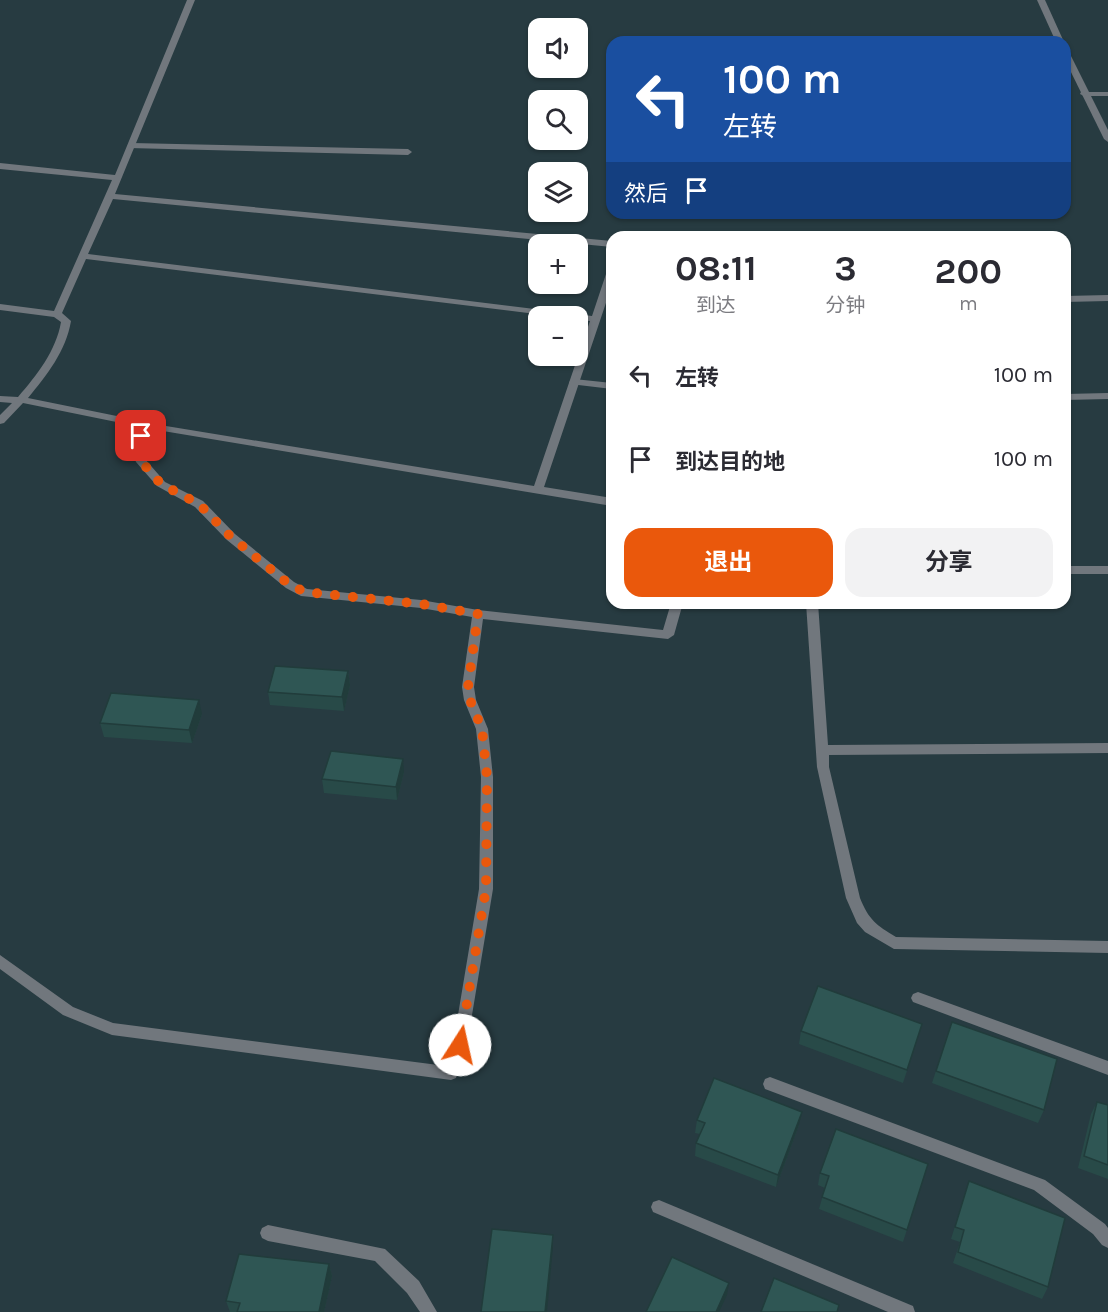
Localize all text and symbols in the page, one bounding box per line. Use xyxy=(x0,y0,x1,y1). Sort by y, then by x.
map controls xyxy=(528,18,588,366)
button: sound xyxy=(528,18,588,78)
text: 100 m xyxy=(723,54,842,104)
icon: left xyxy=(624,60,702,138)
button: search xyxy=(528,90,588,150)
text: 左转 xyxy=(723,111,777,143)
button: layers xyxy=(528,162,588,222)
icon: arrive xyxy=(680,174,713,207)
text: 然后 xyxy=(624,181,668,207)
button: + xyxy=(528,234,588,294)
text: 08:11 xyxy=(675,247,756,289)
text: 3 xyxy=(834,247,857,289)
text: 200 xyxy=(935,250,1002,292)
text: m xyxy=(959,292,978,315)
text: 到达 xyxy=(696,294,736,317)
text: 分钟 xyxy=(826,294,866,317)
button: − xyxy=(528,306,588,366)
icon: left xyxy=(624,359,657,392)
text: 100 m xyxy=(994,362,1053,388)
text: 左转 xyxy=(675,365,719,391)
pin xyxy=(115,410,166,461)
icon: arrive xyxy=(124,419,157,452)
icon: arrive xyxy=(624,443,657,476)
text: 100 m xyxy=(994,446,1053,472)
text: 到达目的地 xyxy=(675,449,785,475)
button: 退出 xyxy=(624,528,833,597)
button: 分享 xyxy=(845,528,1053,597)
position arrow xyxy=(428,1013,492,1077)

